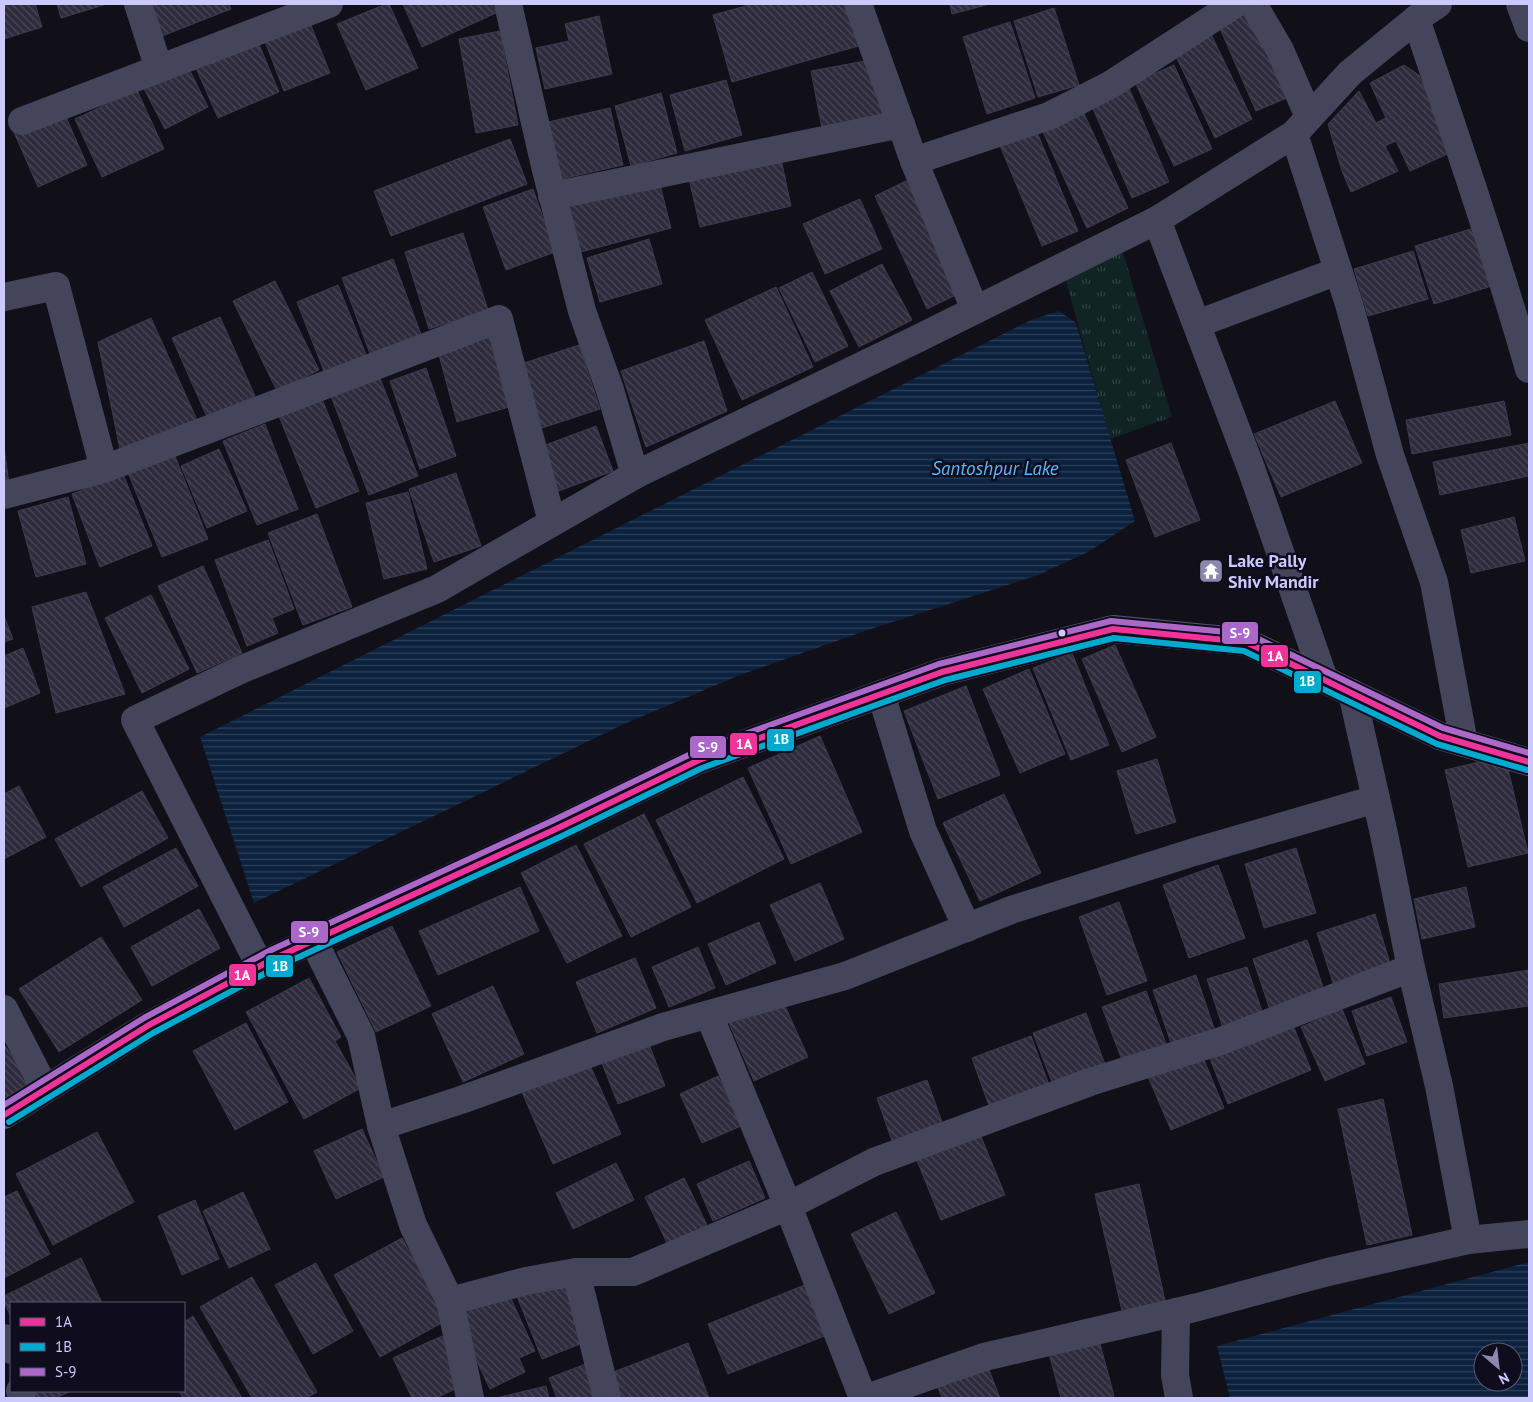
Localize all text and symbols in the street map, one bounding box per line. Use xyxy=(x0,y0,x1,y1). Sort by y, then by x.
water label: Santoshpur Lake xyxy=(931,456,1059,480)
place label: Lake Pally Shiv Mandir xyxy=(1228,549,1319,593)
temple icon: Lake Pally Shiv Mandir xyxy=(1198,558,1224,584)
line badge: S-9 xyxy=(1221,621,1259,645)
text: S-9 xyxy=(1230,624,1250,642)
unlabelled marker xyxy=(1057,628,1067,638)
line badge: 1A xyxy=(1260,644,1289,668)
text: 1A xyxy=(1267,647,1284,665)
line badge: 1B xyxy=(1293,670,1322,694)
text: 1B xyxy=(1299,672,1315,690)
line badge: 1B xyxy=(766,728,795,752)
text: 1B xyxy=(773,730,789,748)
line badge: 1A xyxy=(729,732,758,756)
line badge: S-9 xyxy=(689,735,727,759)
text: 1A xyxy=(736,735,753,753)
text: S-9 xyxy=(698,738,718,756)
line badge: S-9 xyxy=(290,920,329,944)
text: S-9 xyxy=(299,923,319,941)
line badge: 1B xyxy=(265,954,294,978)
text: 1B xyxy=(272,957,288,975)
line badge: 1A xyxy=(228,963,257,987)
text: 1A xyxy=(234,966,251,984)
legend xyxy=(10,1302,185,1392)
text: 1A xyxy=(55,1312,72,1331)
text: 1B xyxy=(55,1337,72,1356)
north arrow xyxy=(1473,1342,1523,1392)
text: S-9 xyxy=(55,1362,77,1381)
text: N xyxy=(1496,1368,1512,1389)

